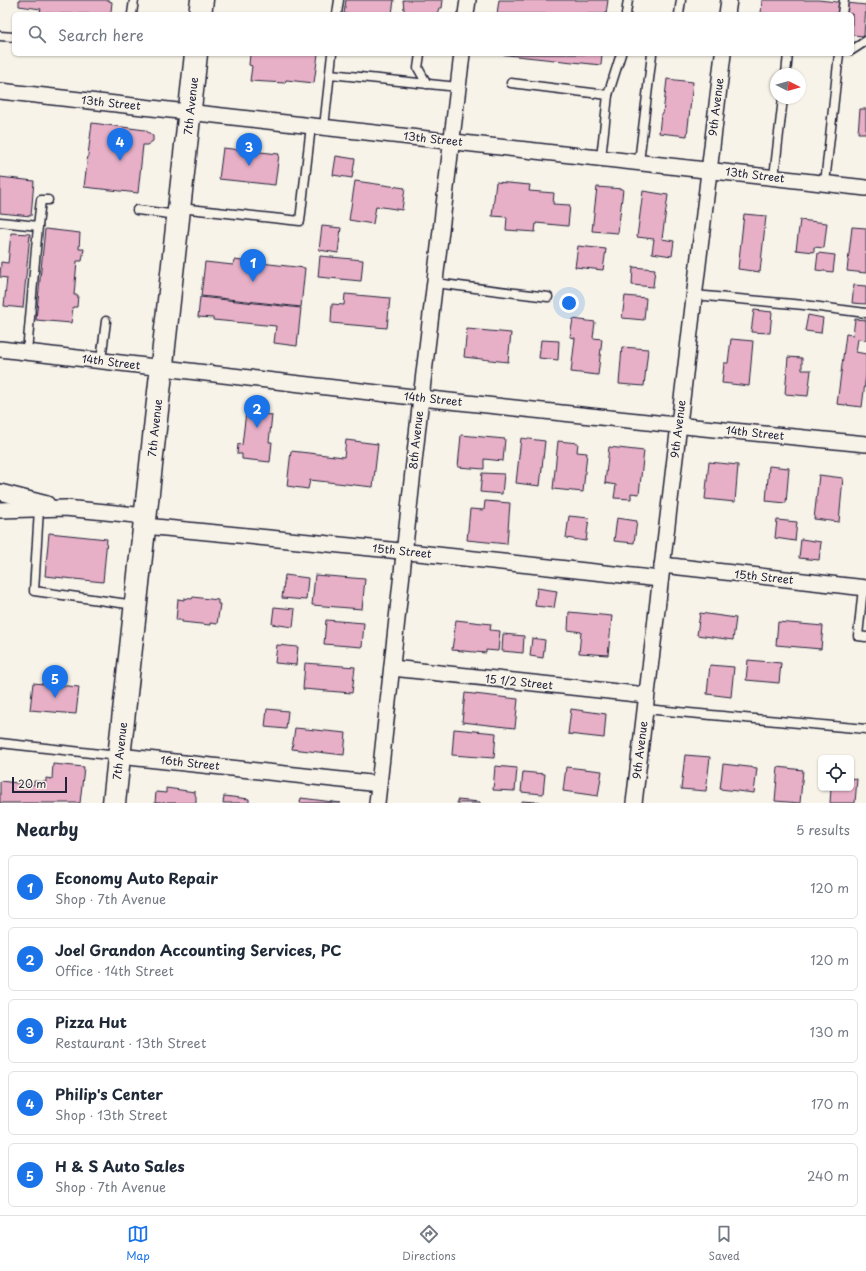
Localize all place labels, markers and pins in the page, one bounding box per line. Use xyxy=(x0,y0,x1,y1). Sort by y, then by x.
pin: 4 xyxy=(107,128,133,161)
pin: 3 xyxy=(236,133,262,166)
pin: 1 xyxy=(240,249,266,282)
pin: 2 xyxy=(244,395,270,428)
pin: 5 xyxy=(42,665,68,698)

